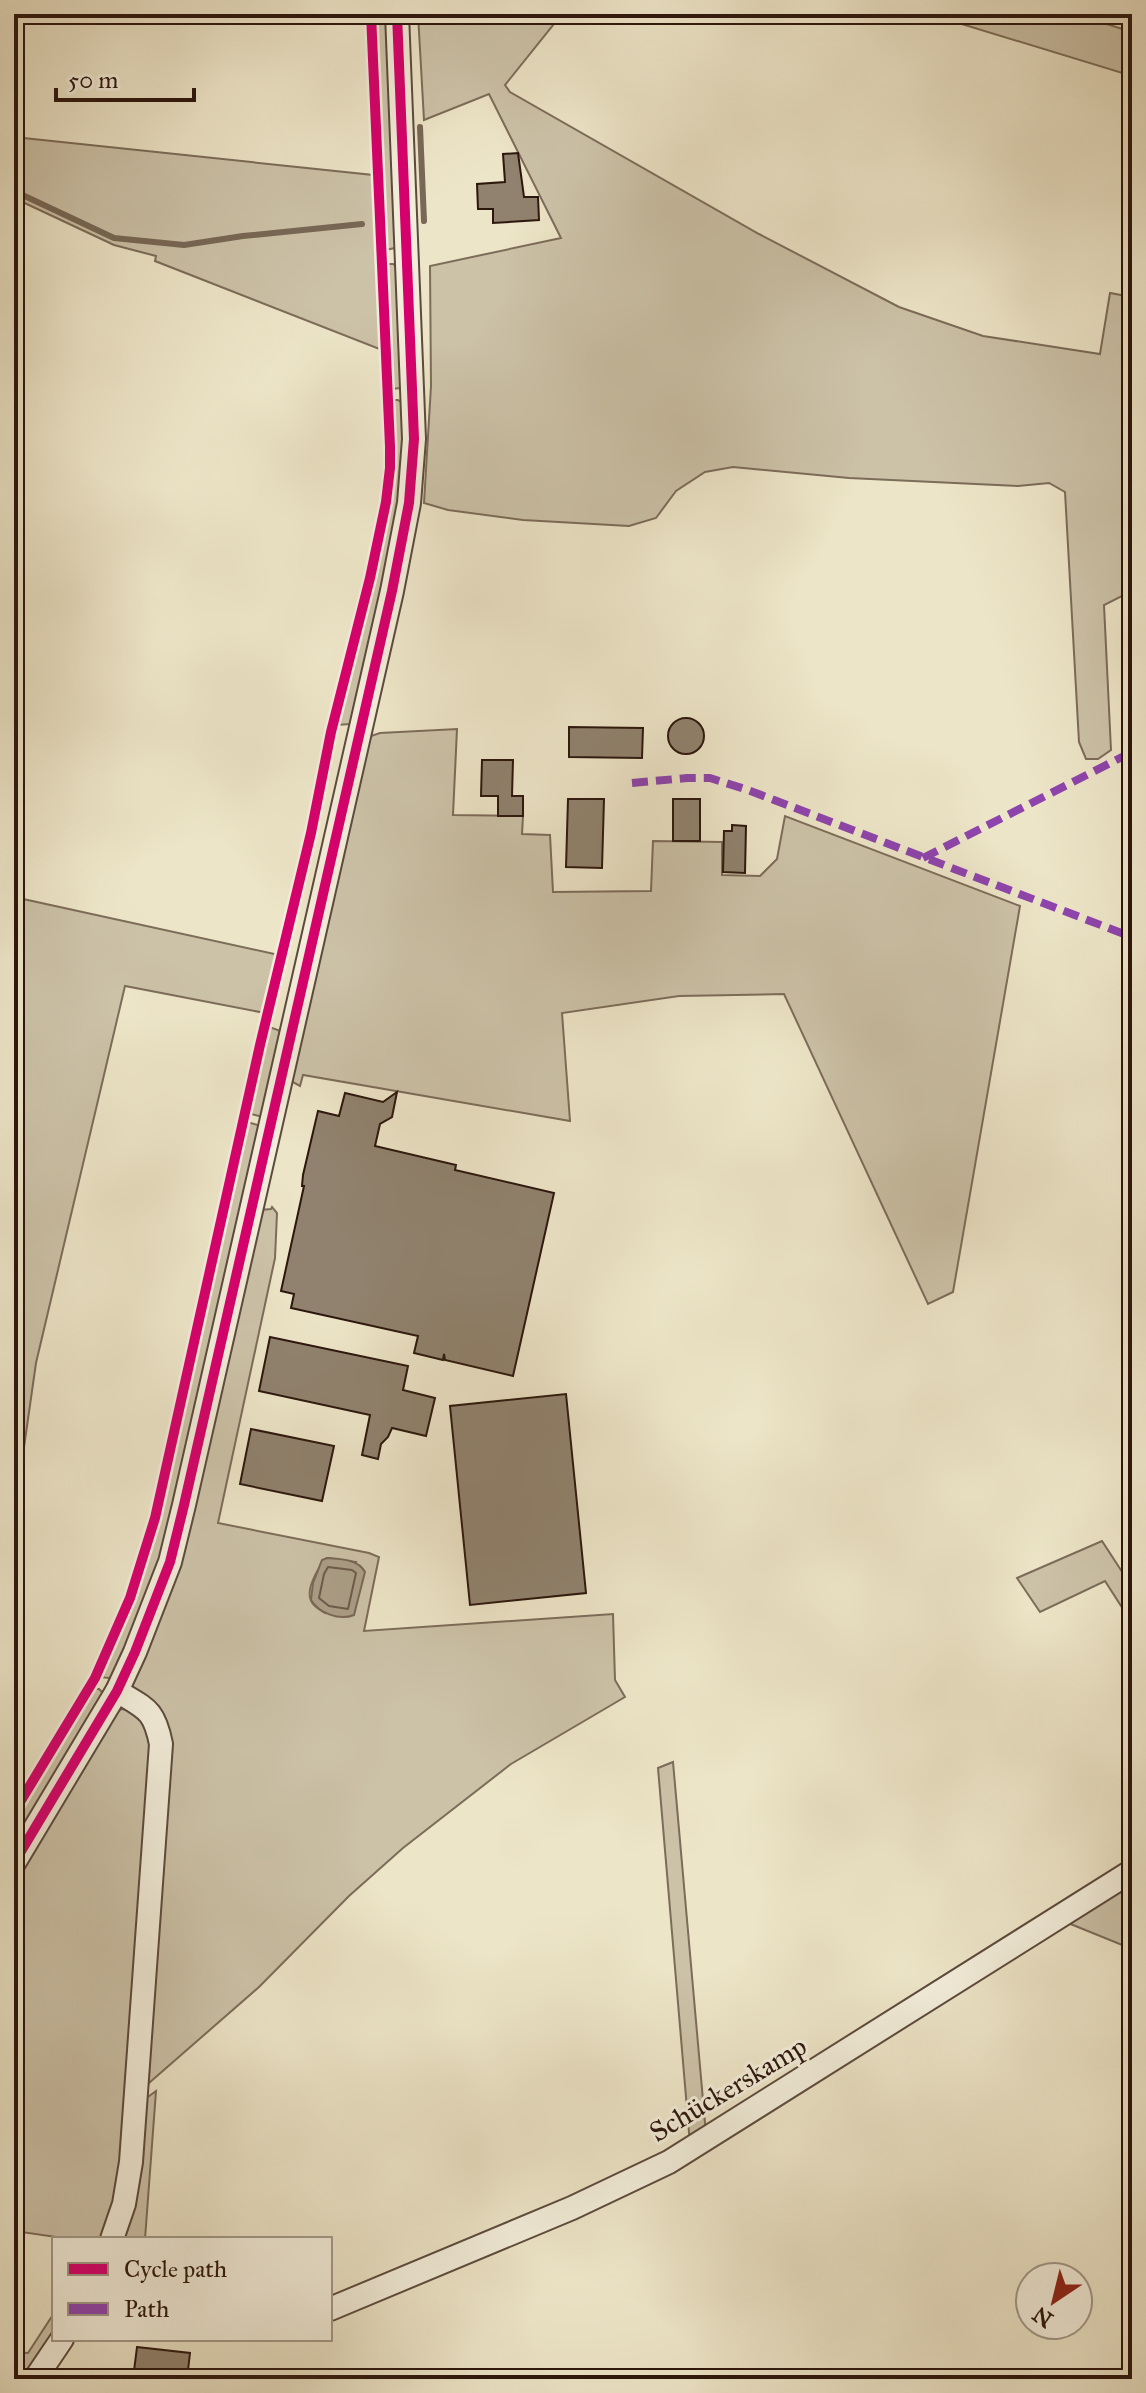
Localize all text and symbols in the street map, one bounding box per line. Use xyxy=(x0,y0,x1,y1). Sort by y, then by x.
scale bar xyxy=(56,52,194,102)
text: 50 m xyxy=(68,65,118,95)
street label: Schückerskamp xyxy=(643,2028,813,2150)
legend xyxy=(52,2237,332,2341)
text: Cycle path xyxy=(124,2254,227,2284)
north arrow xyxy=(1014,2261,1094,2341)
text: Path xyxy=(124,2294,169,2324)
text: N xyxy=(1027,2300,1058,2333)

